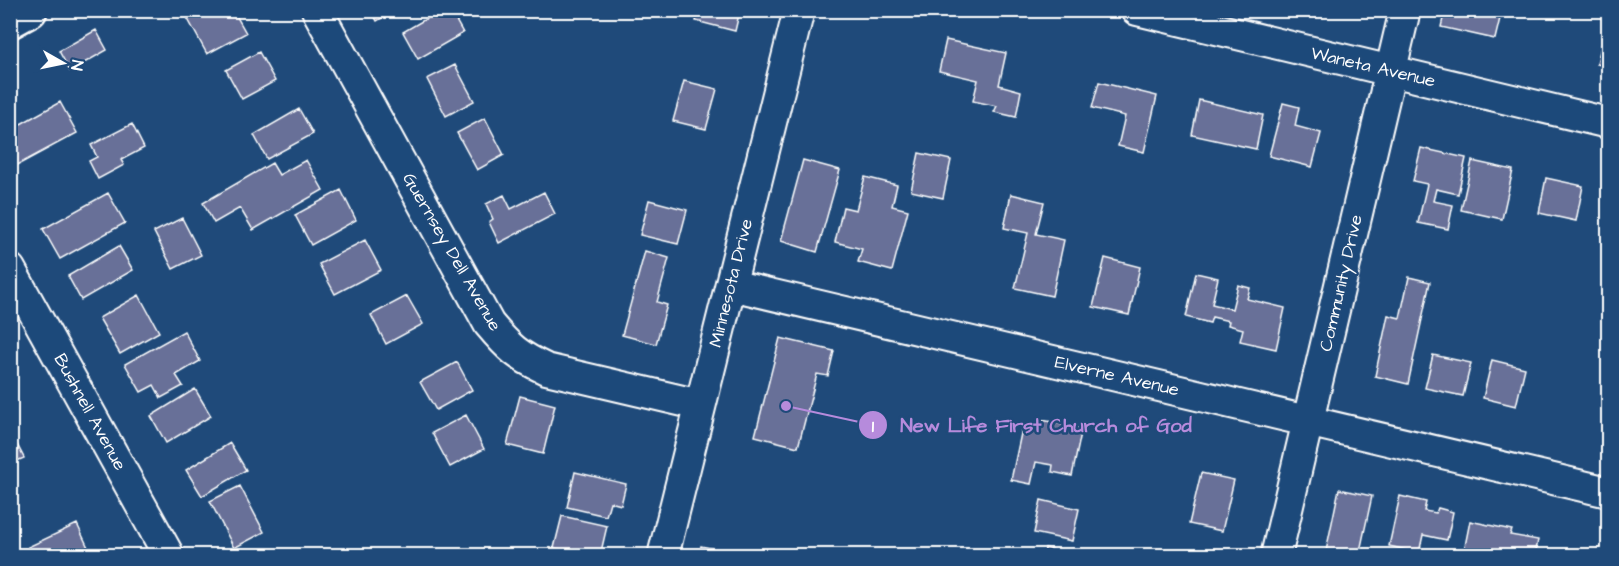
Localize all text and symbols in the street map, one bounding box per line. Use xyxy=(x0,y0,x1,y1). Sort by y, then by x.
north arrow xyxy=(33,33,93,93)
street label: Waneta Avenue xyxy=(1308,41,1438,94)
text: N xyxy=(65,59,88,72)
street label: Guernsey Dell Avenue xyxy=(396,168,508,336)
street label: Community Drive xyxy=(1313,212,1370,354)
street label: Minnesota Drive xyxy=(703,216,759,350)
street label: Bushnell Avenue xyxy=(48,349,133,475)
street label: Elverne Avenue xyxy=(1052,350,1182,403)
callout: New Life First Church of God xyxy=(858,406,1204,444)
text: New Life First Church of God xyxy=(900,412,1192,440)
text: 1 xyxy=(872,414,875,439)

